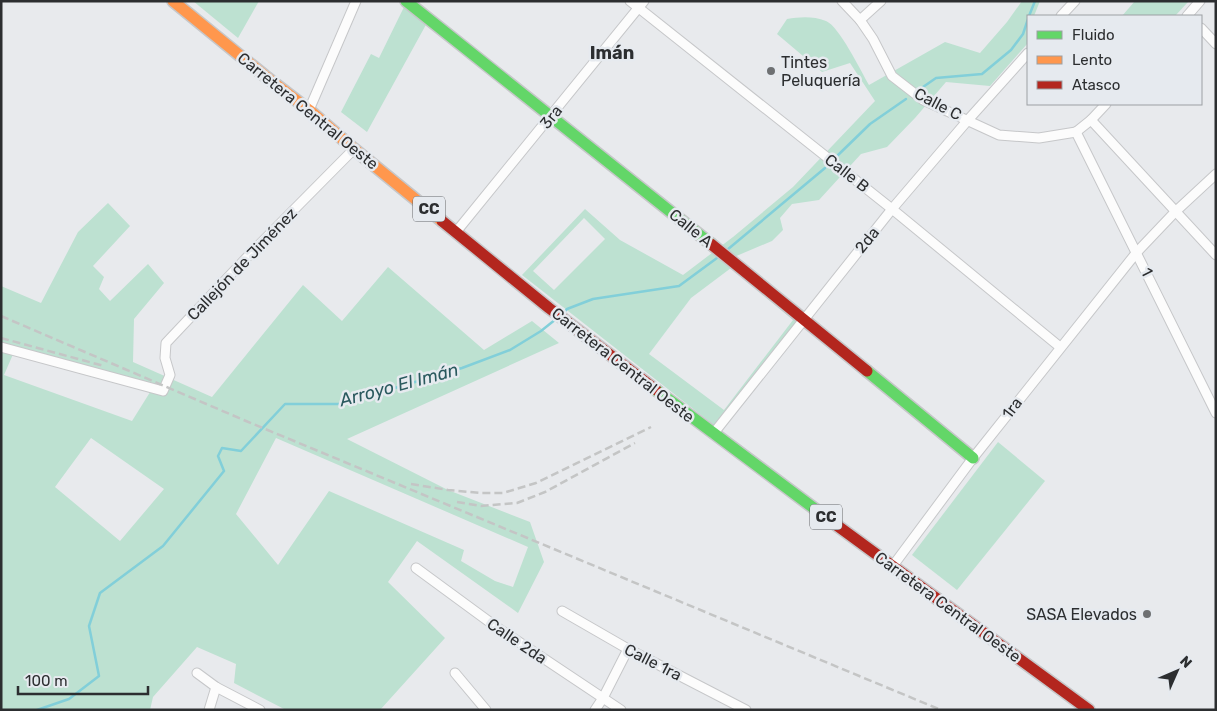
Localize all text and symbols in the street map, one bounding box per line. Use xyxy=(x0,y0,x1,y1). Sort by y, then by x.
legend xyxy=(1027,15,1202,105)
text: Fluido xyxy=(1072,26,1115,44)
district label: Imán xyxy=(590,42,634,64)
street label: Carretera Central Oeste xyxy=(234,48,382,174)
text: Lento xyxy=(1072,51,1112,69)
place label: Tintes Peluquería xyxy=(781,53,861,90)
marker: Tintes Peluquería xyxy=(765,65,777,77)
text: Atasco xyxy=(1072,76,1120,94)
street label: Calle C xyxy=(911,84,965,124)
street label: 3ra xyxy=(536,102,566,132)
street label: Calle B xyxy=(821,150,873,196)
road number: CC xyxy=(413,196,445,222)
street label: Callejón de Jiménez xyxy=(183,204,301,324)
street label: Calle A xyxy=(665,205,717,251)
street label: 2da xyxy=(851,223,883,257)
street label: 1 xyxy=(1137,265,1157,279)
street label: Carretera Central Oeste xyxy=(548,303,698,427)
water label: Arroyo El Imán xyxy=(336,359,461,412)
street label: 1ra xyxy=(998,394,1026,422)
road number: CC xyxy=(810,504,842,530)
street label: Carretera Central Oeste xyxy=(871,548,1025,666)
place label: SASA Elevados xyxy=(1026,605,1137,624)
marker: SASA Elevados xyxy=(1141,608,1153,620)
street label: Calle 2da xyxy=(484,614,550,668)
street label: Calle 1ra xyxy=(621,640,685,684)
north arrow xyxy=(1152,646,1202,696)
text: N xyxy=(1176,653,1195,672)
scale bar xyxy=(18,664,148,696)
text: 100 m xyxy=(25,672,67,690)

